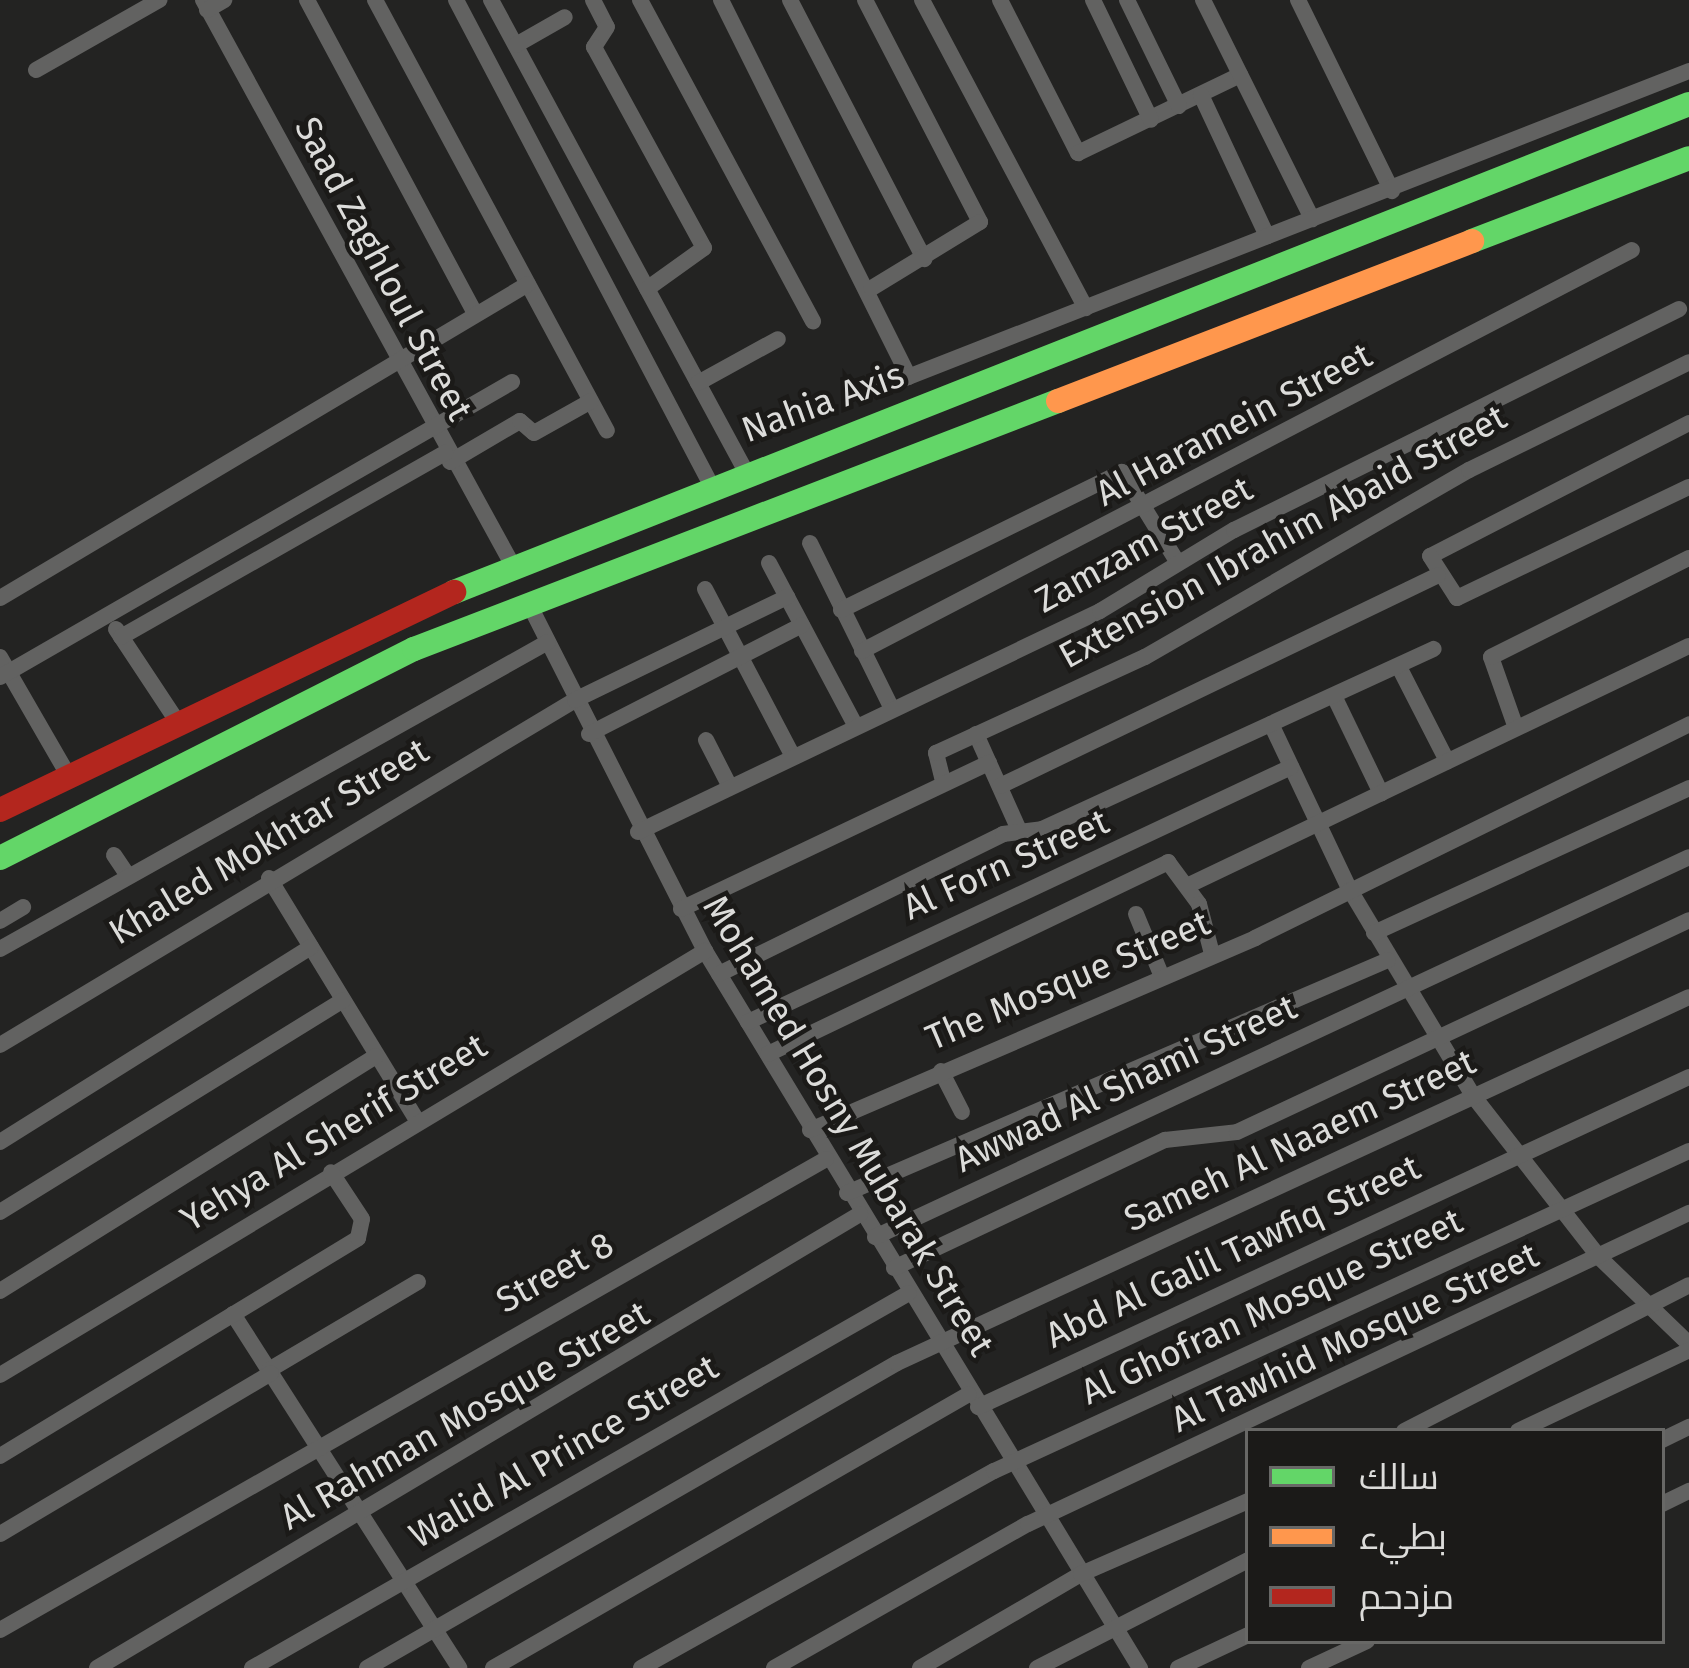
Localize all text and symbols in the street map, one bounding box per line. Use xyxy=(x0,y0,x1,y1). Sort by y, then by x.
street label: Saad Zaghloul Street xyxy=(285,110,481,428)
street label: Al Haramein Street xyxy=(1089,334,1379,516)
street label: Nahia Axis xyxy=(736,354,910,452)
street label: Extension Ibrahim Abaid Street xyxy=(1052,396,1514,678)
street label: Zamzam Street xyxy=(1028,468,1260,622)
street label: Khaled Mokhtar Street xyxy=(102,730,436,954)
street label: Al Forn Street xyxy=(897,800,1115,930)
street label: Mohamed Hosny Mubarak Street xyxy=(693,888,1003,1364)
street label: The Mosque Street xyxy=(920,902,1216,1060)
street label: Awwad Al Shami Street xyxy=(948,986,1304,1182)
street label: Yehya Al Sherif Street xyxy=(173,1025,495,1241)
street label: Sameh Al Naaem Street xyxy=(1118,1041,1482,1241)
street label: Abd Al Galil Tawfiq Street xyxy=(1039,1146,1427,1358)
street label: Al Ghofran Mosque Street xyxy=(1075,1200,1469,1414)
street label: Street 8 xyxy=(489,1223,621,1323)
street label: Al Tawhid Mosque Street xyxy=(1165,1234,1545,1442)
street label: Al Rahman Mosque Street xyxy=(273,1293,657,1539)
street label: Walid Al Prince Street xyxy=(402,1346,726,1558)
legend xyxy=(1245,1428,1665,1644)
text: سالك xyxy=(1359,1455,1439,1499)
text: بطيء xyxy=(1359,1515,1447,1559)
text: مزدحم xyxy=(1359,1575,1454,1619)

